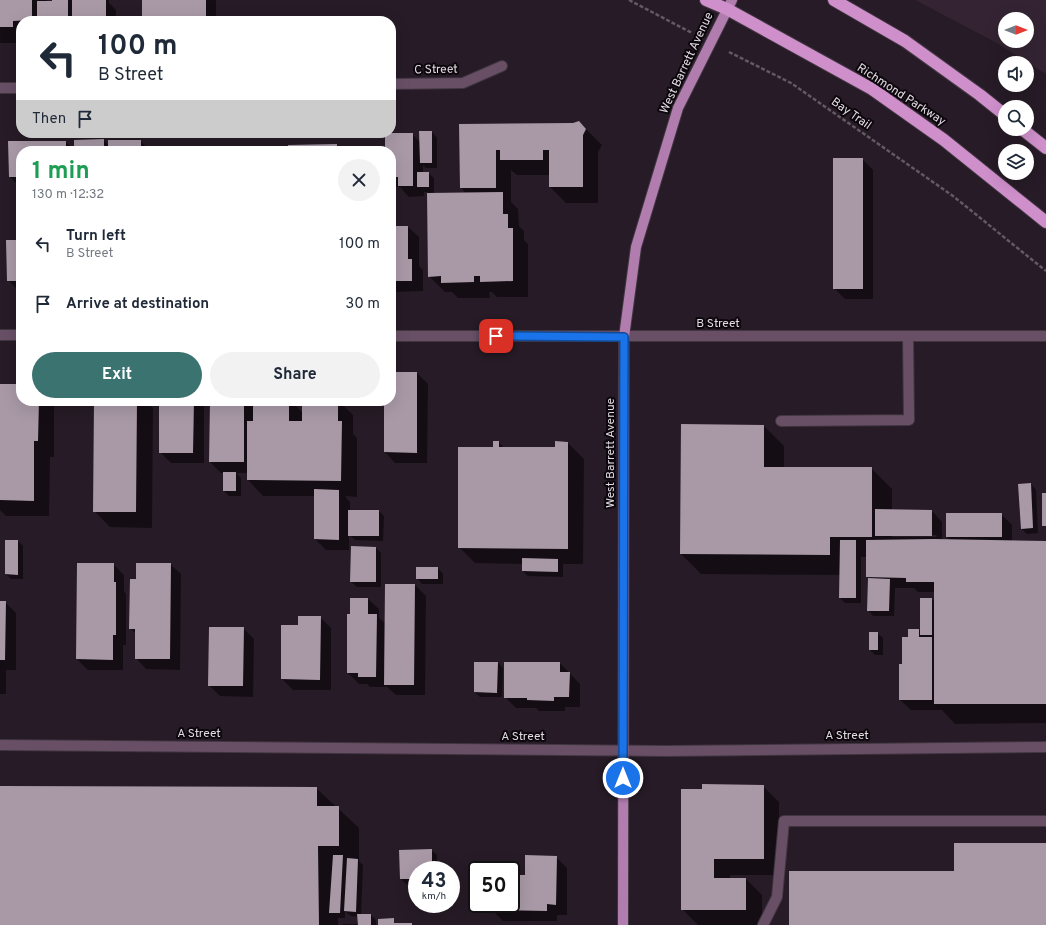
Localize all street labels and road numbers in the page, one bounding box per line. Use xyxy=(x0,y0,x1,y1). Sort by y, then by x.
street label: West Barrett Avenue xyxy=(656,10,718,116)
street label: Richmond Parkway xyxy=(853,60,949,130)
street label: C Street xyxy=(414,62,458,78)
street label: Bay Trail xyxy=(828,94,874,134)
street label: B Street xyxy=(696,316,740,332)
street label: West Barrett Avenue xyxy=(603,398,619,508)
street label: A Street xyxy=(177,726,221,742)
street label: A Street xyxy=(825,728,869,744)
street label: A Street xyxy=(501,729,545,745)

